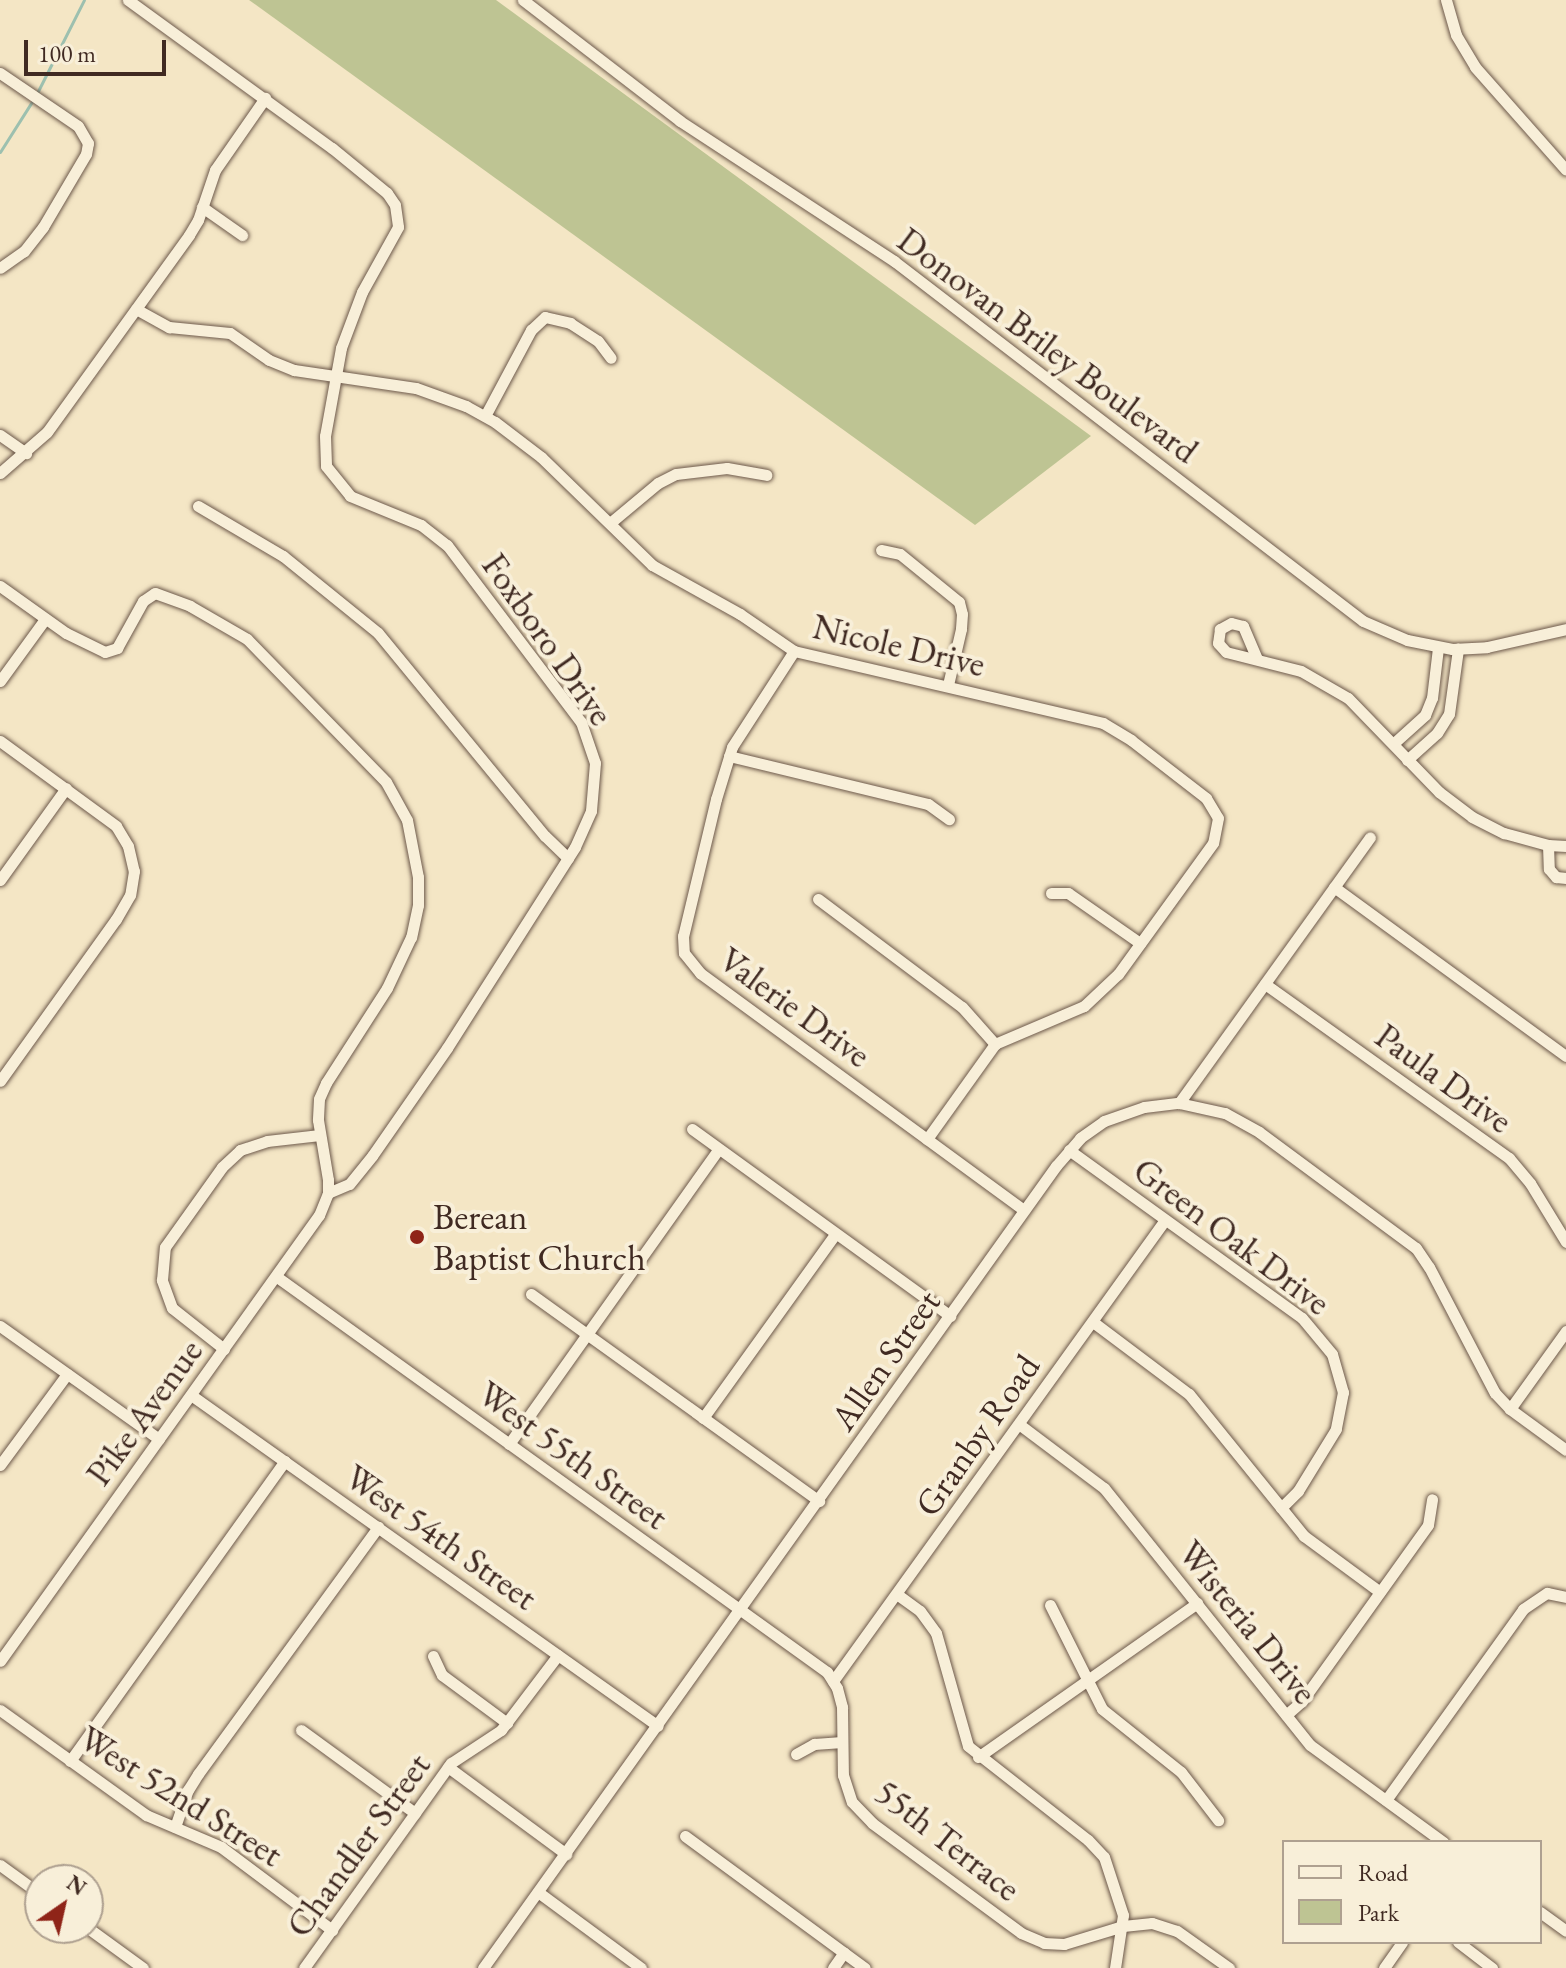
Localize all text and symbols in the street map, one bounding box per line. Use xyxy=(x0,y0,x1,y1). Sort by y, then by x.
scale bar xyxy=(28,24,170,74)
text: 100 m xyxy=(38,38,96,69)
street label: Donovan Briley Boulevard xyxy=(889,218,1207,472)
street label: Foxboro Drive xyxy=(473,545,623,733)
street label: Nicole Drive xyxy=(809,604,989,686)
street label: Valerie Drive xyxy=(711,938,879,1076)
street label: Paula Drive xyxy=(1367,1014,1521,1142)
street label: Green Oak Drive xyxy=(1125,1148,1339,1324)
place label: Berean Baptist Church xyxy=(433,1194,646,1279)
marker: Berean Baptist Church xyxy=(408,1228,426,1246)
street label: Allen Street xyxy=(821,1281,949,1439)
street label: Pike Avenue xyxy=(77,1330,211,1494)
street label: Granby Road xyxy=(906,1346,1048,1524)
street label: West 55th Street xyxy=(470,1372,676,1538)
street label: West 54th Street xyxy=(337,1455,545,1619)
street label: Wisteria Drive xyxy=(1169,1532,1327,1712)
street label: West 52nd Street xyxy=(71,1716,291,1876)
street label: Chandler Street xyxy=(277,1745,439,1945)
street label: 55th Terrace xyxy=(867,1770,1029,1910)
legend xyxy=(1282,1840,1542,1944)
text: Road xyxy=(1358,1857,1408,1888)
north arrow xyxy=(24,1864,104,1944)
text: N xyxy=(61,1868,92,1902)
text: Park xyxy=(1358,1897,1399,1928)

